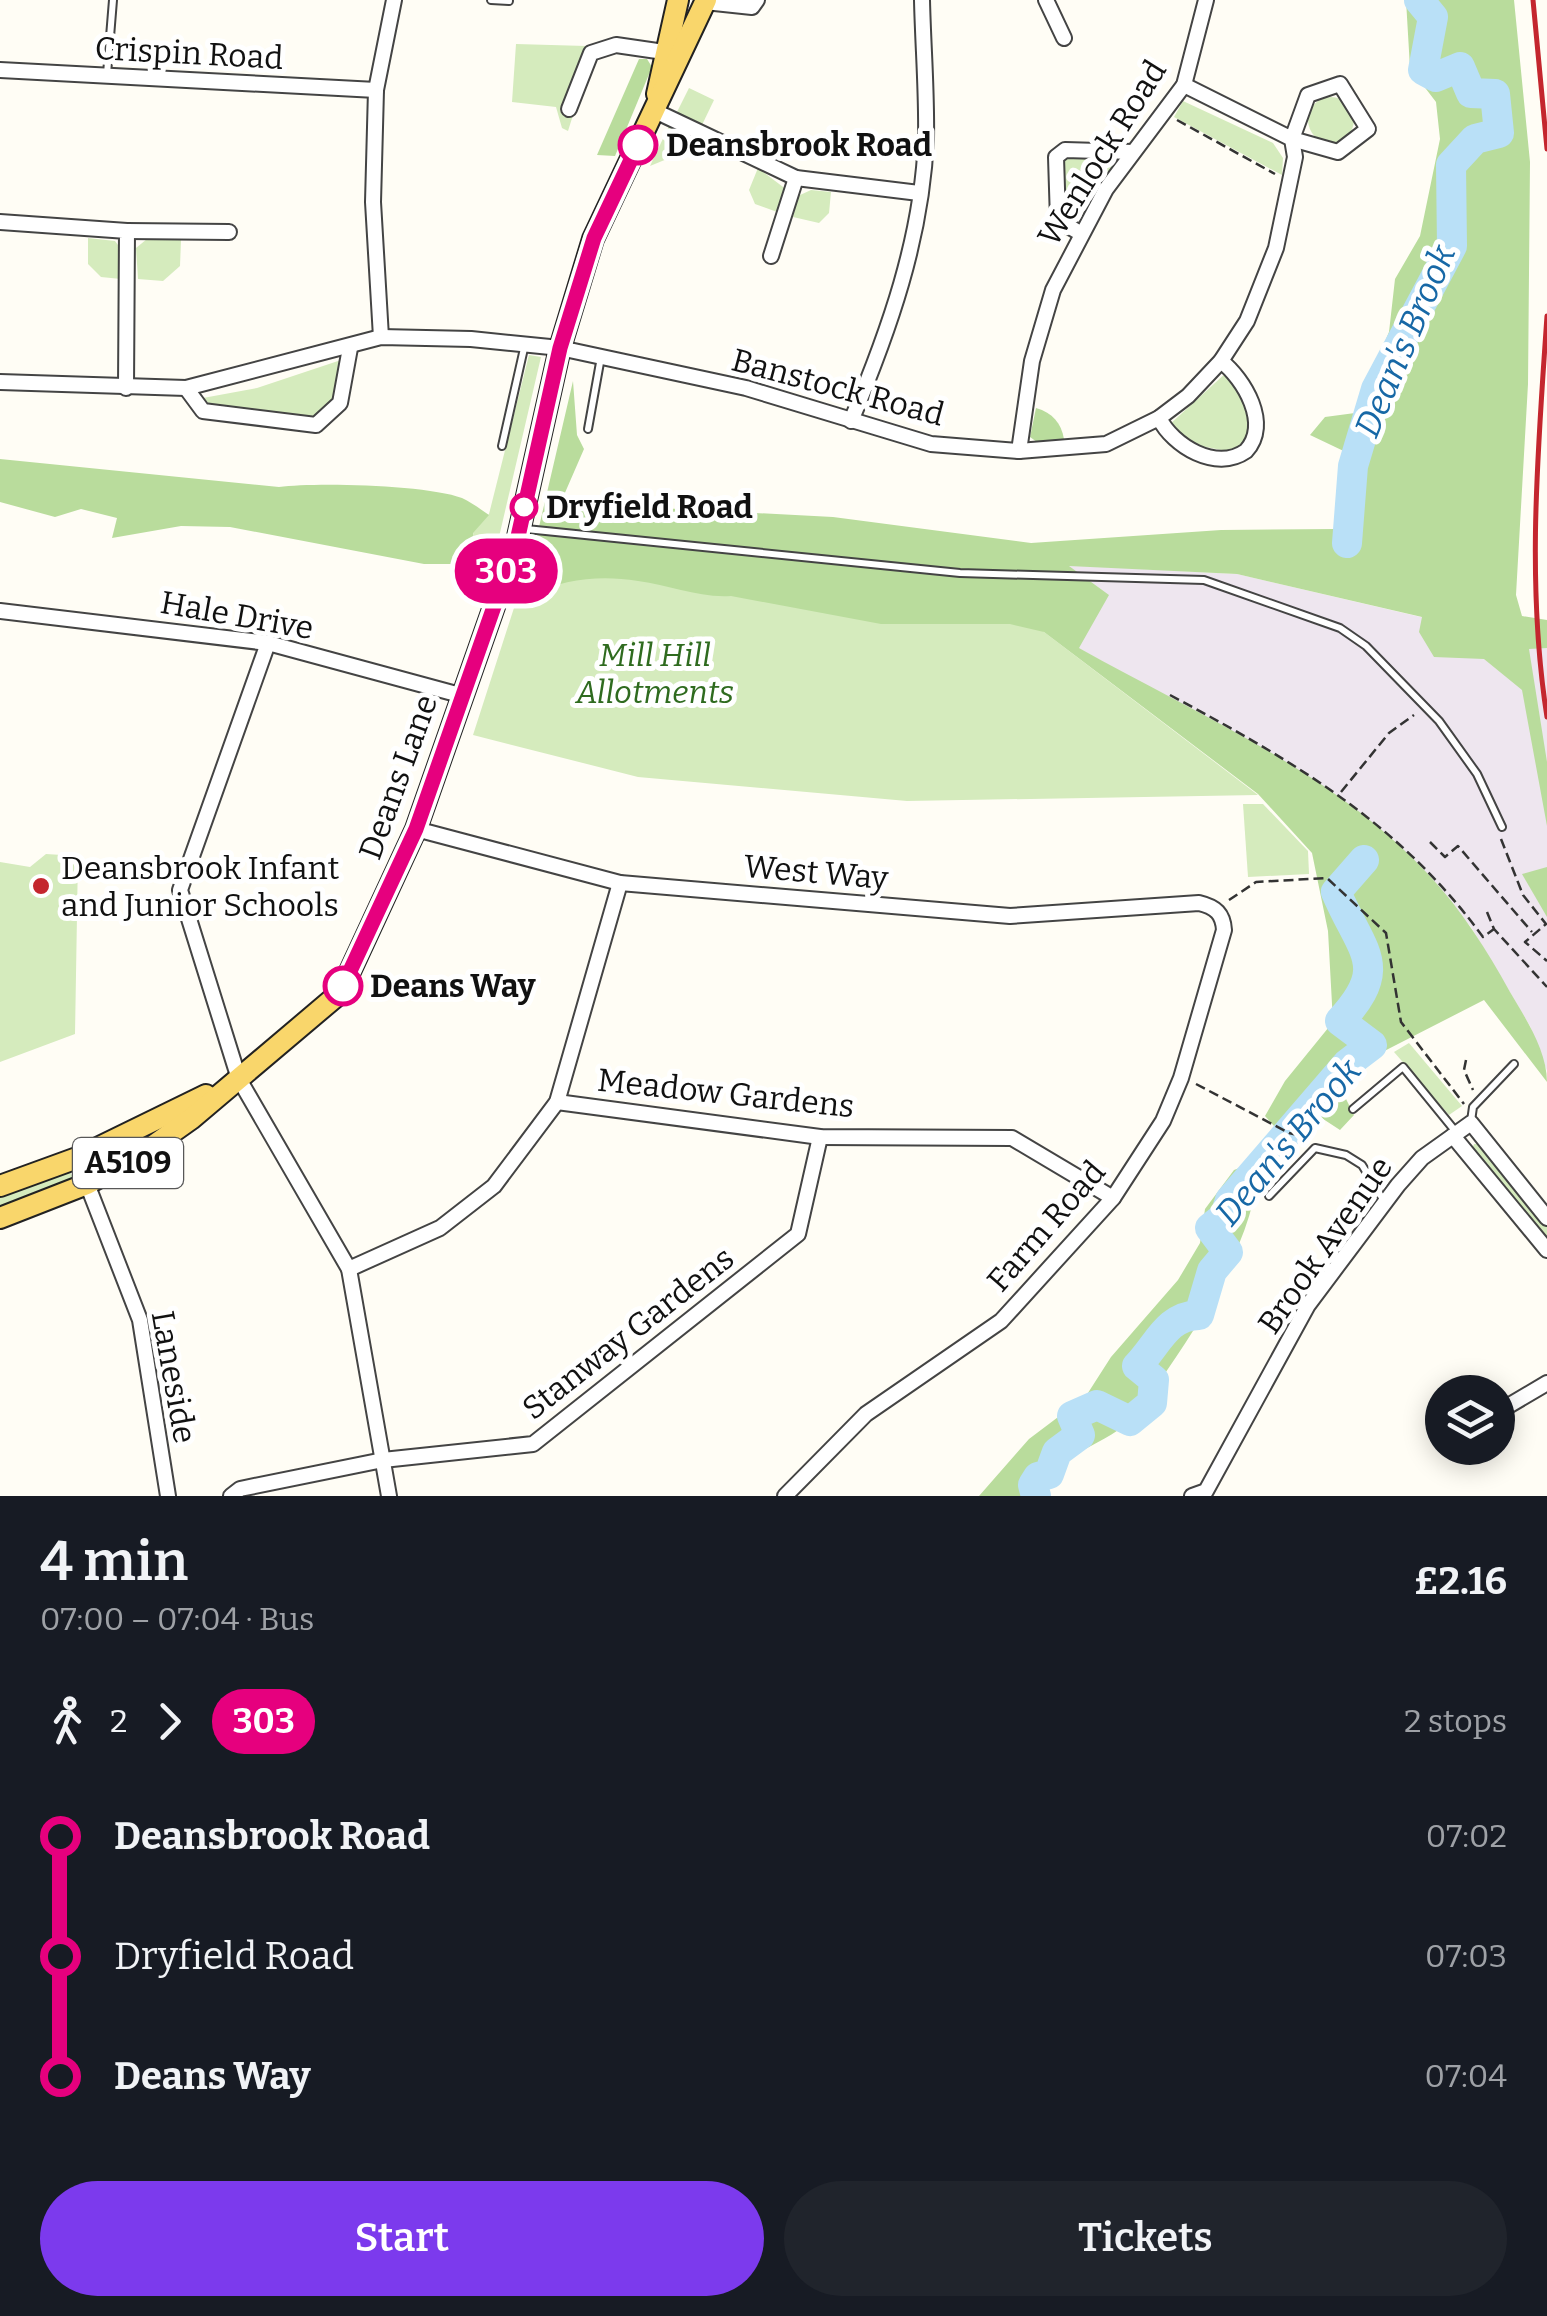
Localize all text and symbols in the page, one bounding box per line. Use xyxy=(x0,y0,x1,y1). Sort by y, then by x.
street label: Crispin Road xyxy=(94,29,284,77)
street label: Wenlock Road xyxy=(1030,53,1174,253)
marker: Deansbrook Road xyxy=(619,126,657,164)
place label: Deansbrook Road xyxy=(666,126,932,164)
water label: Dean's Brook xyxy=(1346,238,1465,443)
street label: Banstock Road xyxy=(728,340,948,434)
place label: Dryfield Road xyxy=(546,488,753,526)
marker: Dryfield Road xyxy=(511,494,537,520)
line badge: 303 xyxy=(448,538,564,604)
text: 303 xyxy=(475,550,537,592)
street label: Hale Drive xyxy=(158,583,316,647)
park label: Mill Hill Allotments xyxy=(574,636,734,711)
street label: Deans Lane xyxy=(351,690,445,864)
street label: West Way xyxy=(742,847,891,897)
place label: Deansbrook Infant and Junior Schools xyxy=(61,849,340,924)
marker: Deansbrook Infant and Junior Schools xyxy=(30,875,52,897)
marker: Deans Way xyxy=(324,967,362,1005)
place label: Deans Way xyxy=(370,967,536,1005)
water label: Dean's Brook xyxy=(1206,1049,1371,1234)
street label: Meadow Gardens xyxy=(596,1061,856,1125)
road number: A5109 xyxy=(73,1138,183,1188)
street label: Brook Avenue xyxy=(1250,1149,1400,1341)
street label: Farm Road xyxy=(979,1153,1113,1299)
street label: Stanway Gardens xyxy=(515,1239,741,1427)
street label: Laneside xyxy=(144,1308,204,1446)
map controls xyxy=(1425,1375,1515,1465)
button: layers xyxy=(1425,1375,1515,1465)
text: 4 min xyxy=(40,1529,188,1595)
text: £2.16 xyxy=(1414,1558,1507,1604)
text: 07:00 – 07:04 · Bus xyxy=(40,1600,314,1638)
icon: walk xyxy=(40,1694,95,1749)
icon: forward xyxy=(142,1694,197,1749)
text: 303 xyxy=(232,1700,295,1742)
text: 2 xyxy=(110,1702,127,1740)
text: 2 stops xyxy=(1404,1702,1507,1740)
text: Deansbrook Road xyxy=(114,1813,430,1859)
text: 07:02 xyxy=(1426,1817,1507,1855)
text: Dryfield Road xyxy=(114,1933,354,1979)
text: 07:03 xyxy=(1425,1937,1507,1975)
text: Deans Way xyxy=(114,2053,311,2099)
text: 07:04 xyxy=(1424,2057,1507,2095)
button: Start xyxy=(40,2181,764,2296)
button: Tickets xyxy=(784,2181,1507,2296)

